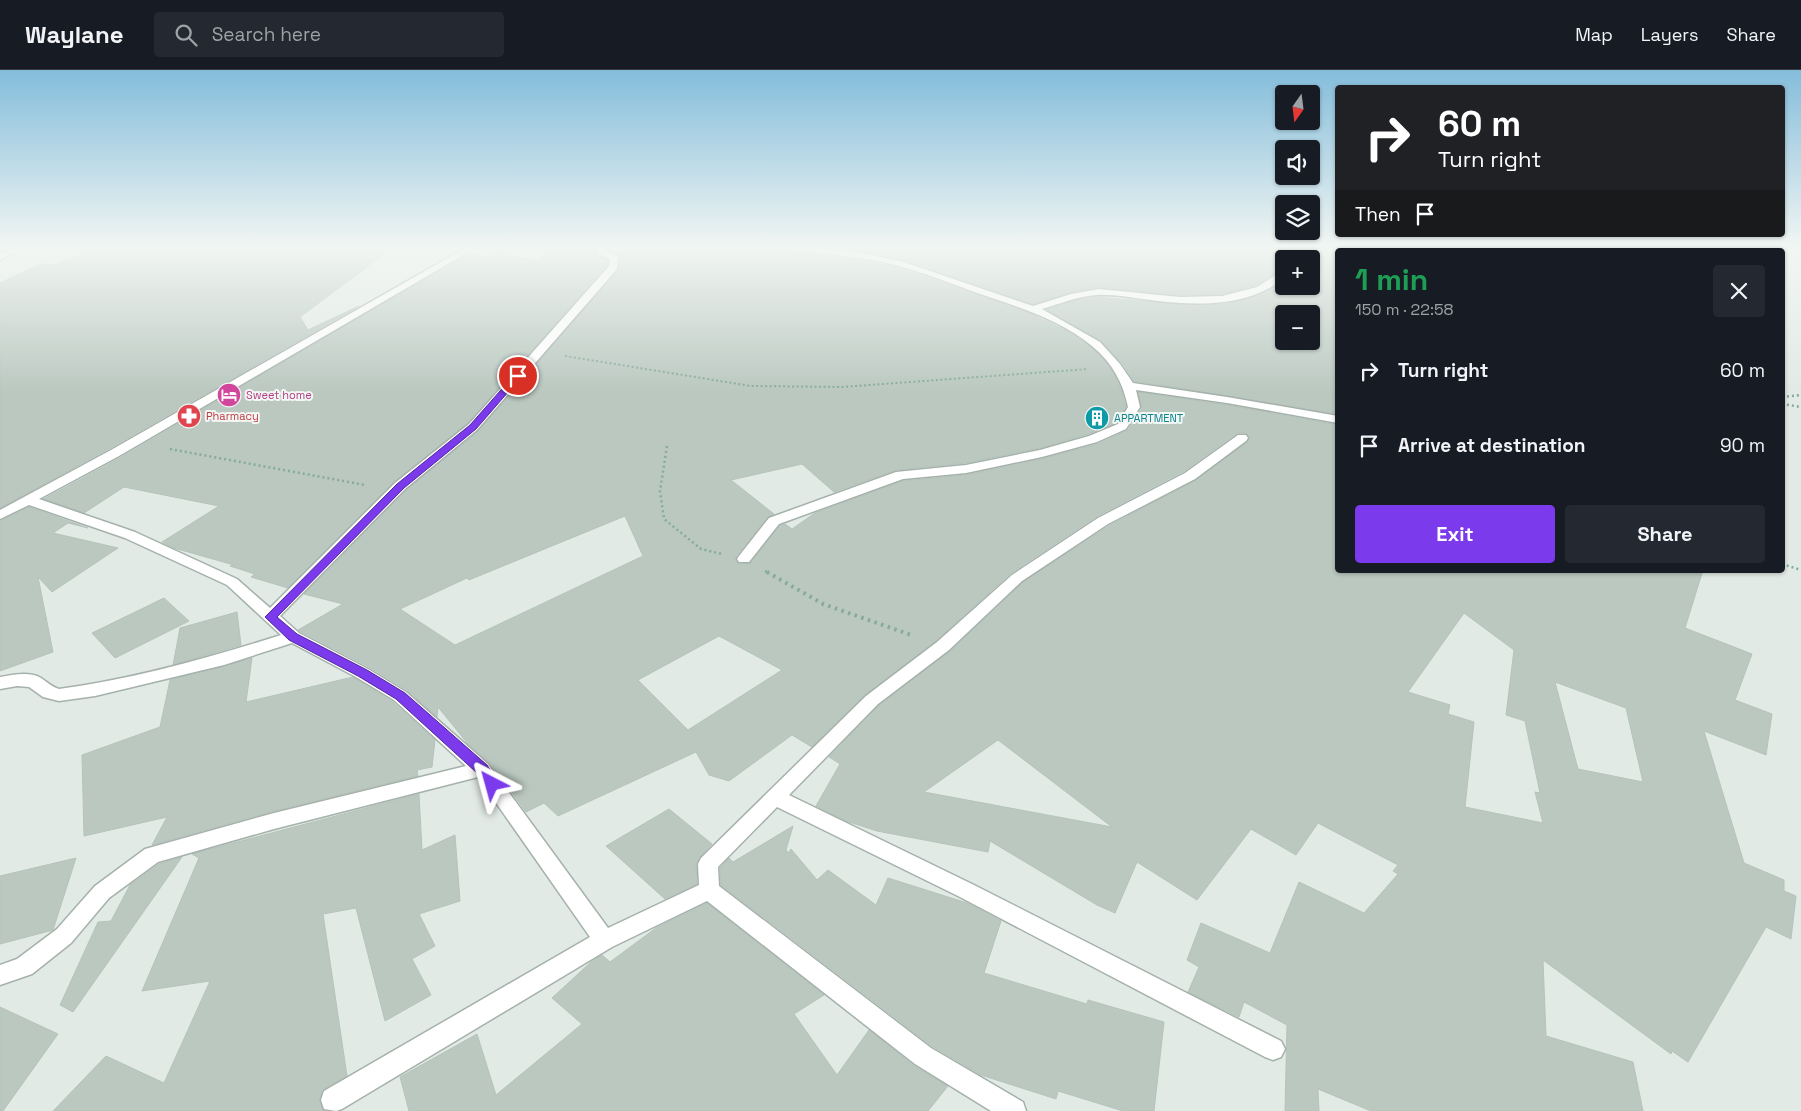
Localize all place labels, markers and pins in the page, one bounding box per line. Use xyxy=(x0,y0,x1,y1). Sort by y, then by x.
pin xyxy=(497,355,539,397)
hotel icon: Sweet home xyxy=(216,382,242,408)
place label: Sweet home xyxy=(246,388,312,402)
pharmacy icon: Pharmacy xyxy=(176,403,202,429)
building icon: APPARTMENT xyxy=(1084,405,1110,431)
place label: Pharmacy xyxy=(206,409,259,423)
place label: APPARTMENT xyxy=(1114,411,1184,425)

